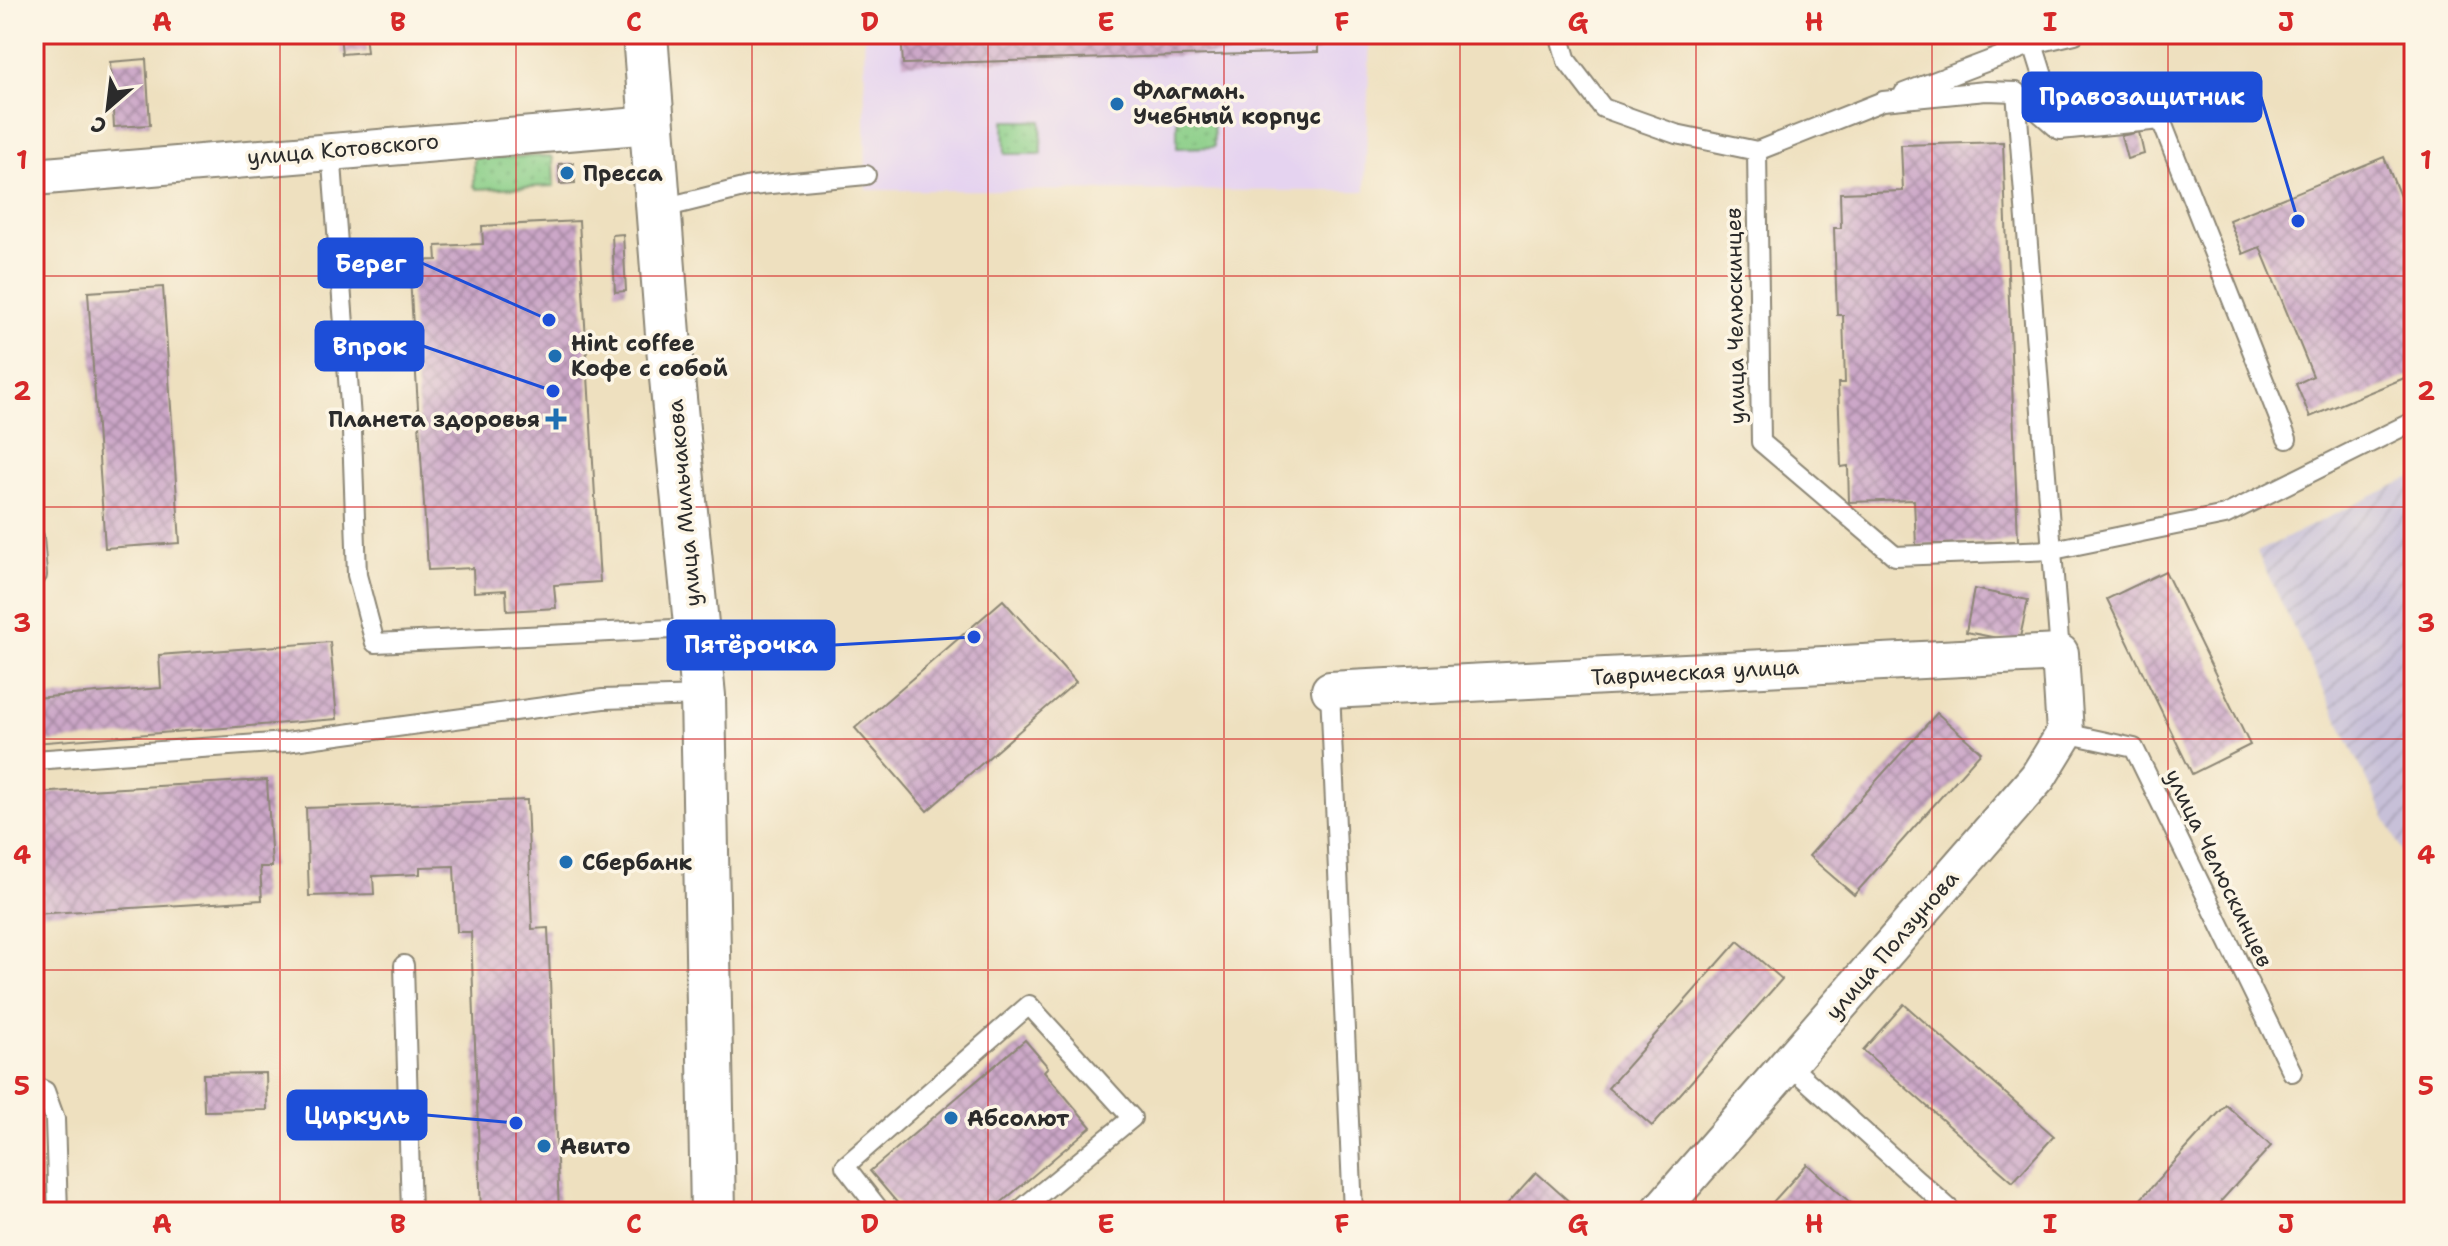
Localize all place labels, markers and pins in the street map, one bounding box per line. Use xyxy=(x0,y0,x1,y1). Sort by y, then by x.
callout: Правозащитник xyxy=(2023,73,2261,121)
place label: Флагман. Учебный корпус xyxy=(1133,77,1321,131)
marker: Флагман. Учебный корпус xyxy=(1108,95,1126,113)
place label: Пресса xyxy=(583,159,663,188)
marker: Пресса xyxy=(558,164,576,182)
callout: Берег xyxy=(319,239,422,287)
callout: Впрок xyxy=(316,322,423,370)
place label: Hint coffee Кофе с собой xyxy=(571,329,728,383)
marker: Hint coffee Кофе с собой xyxy=(546,347,564,365)
place label: Планета здоровья xyxy=(328,405,540,434)
marker: Планета здоровья xyxy=(547,410,565,428)
callout: Пятёрочка xyxy=(668,621,834,669)
place label: Сбербанк xyxy=(582,848,692,877)
marker: Сбербанк xyxy=(557,853,575,871)
callout: Циркуль xyxy=(288,1091,426,1139)
place label: Абсолют xyxy=(967,1104,1070,1133)
marker: Абсолют xyxy=(942,1109,960,1127)
place label: Авито xyxy=(560,1132,631,1161)
marker: Авито xyxy=(535,1137,553,1155)

